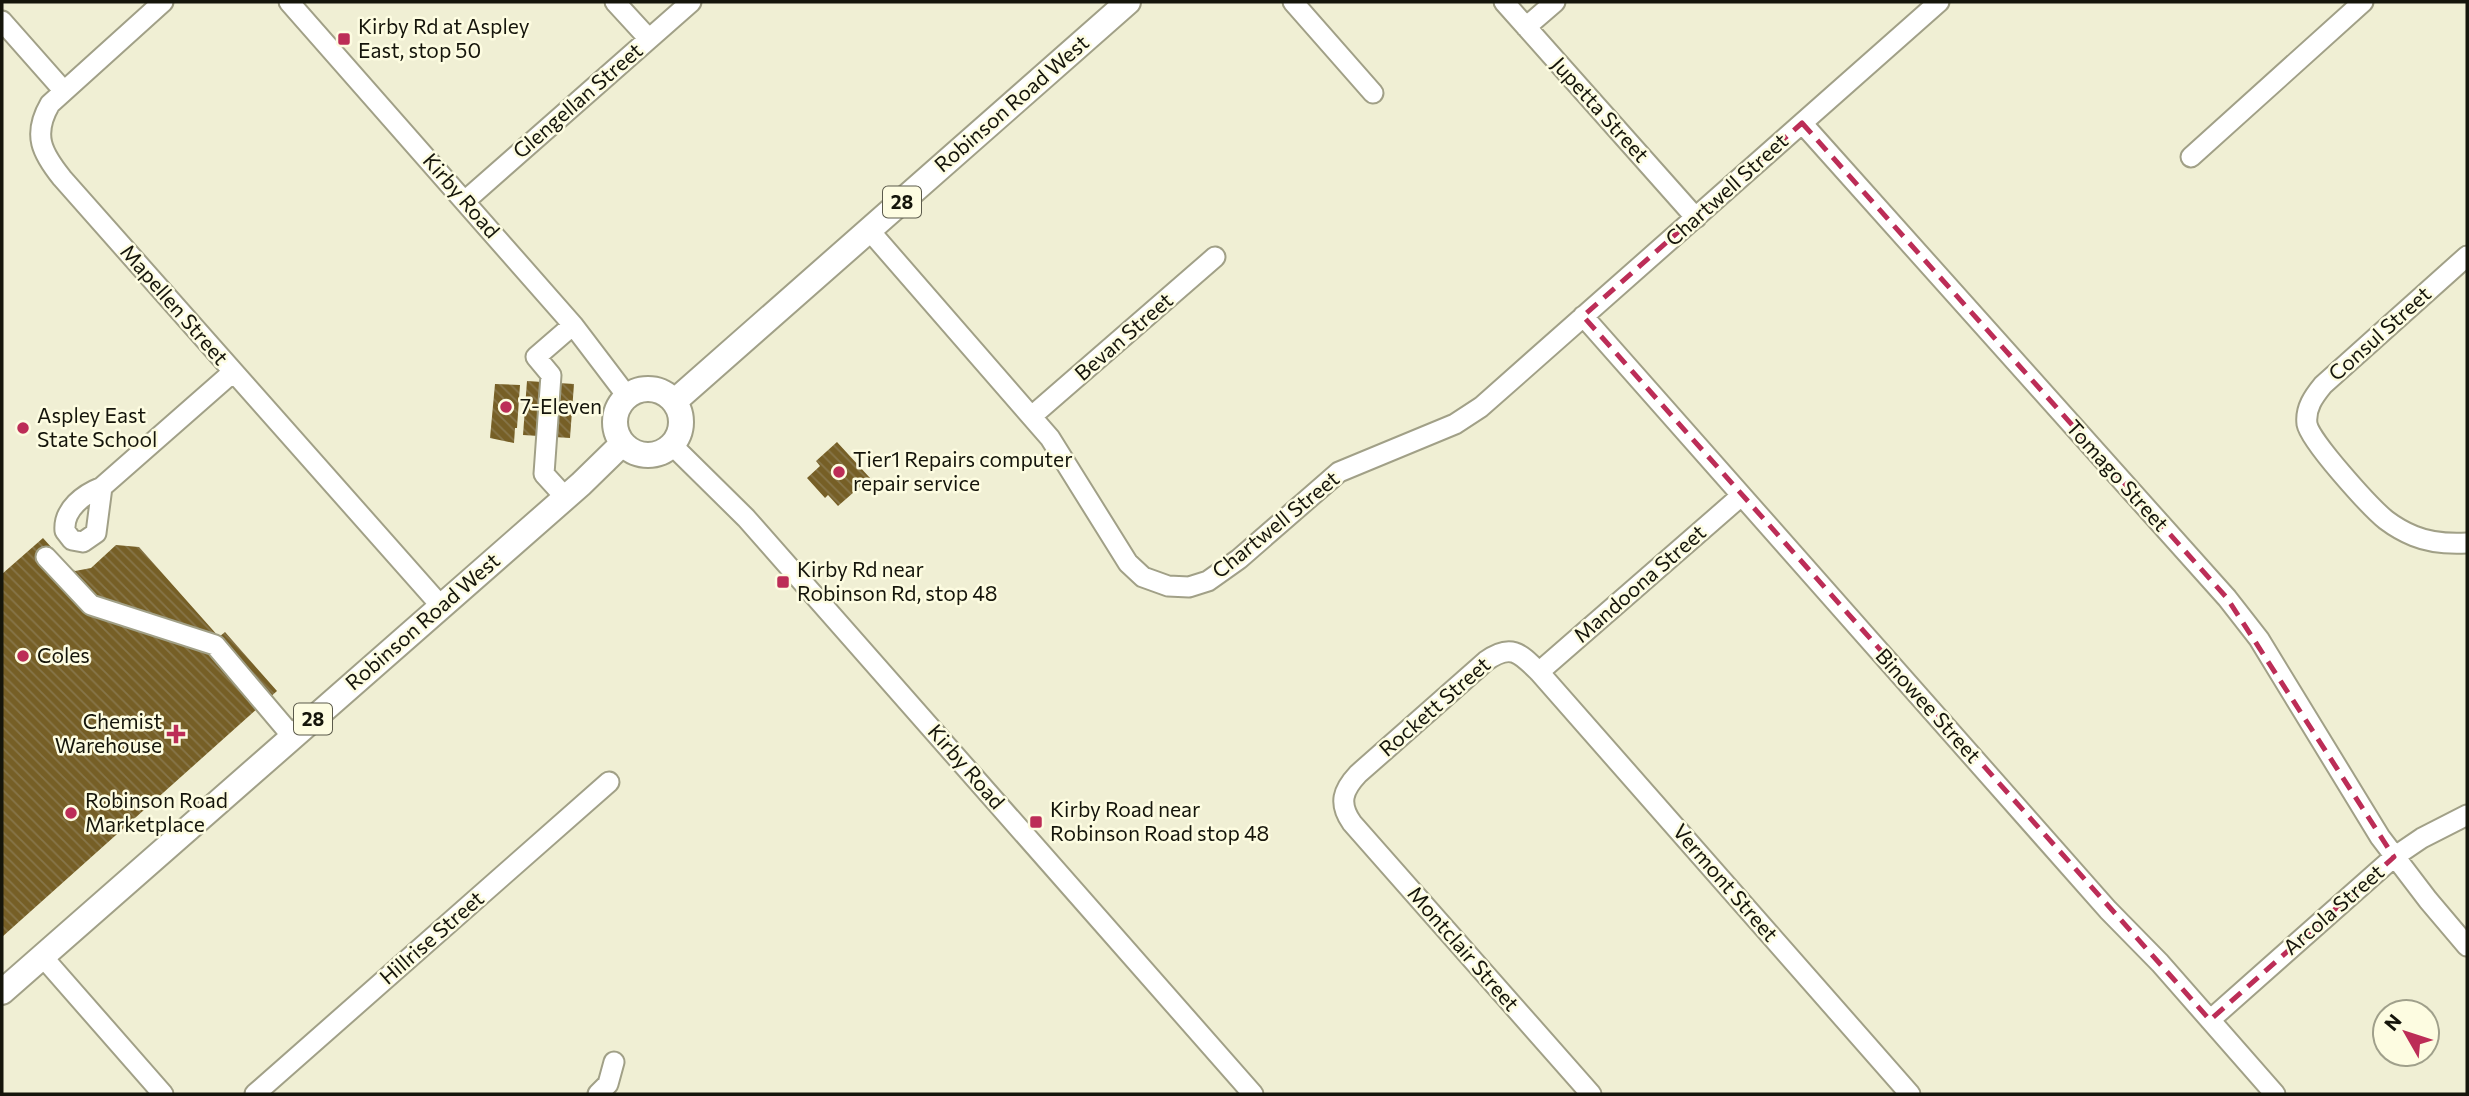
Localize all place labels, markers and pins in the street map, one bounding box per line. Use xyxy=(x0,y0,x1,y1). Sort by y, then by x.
place label: Kirby Rd at Aspley East, stop 50 xyxy=(358,13,530,62)
marker: Kirby Rd at Aspley East, stop 50 xyxy=(336,31,352,47)
place label: 7-Eleven xyxy=(520,393,602,418)
marker: 7-Eleven xyxy=(498,399,514,415)
place label: Aspley East State School xyxy=(37,402,157,451)
marker: Aspley East State School xyxy=(15,420,31,436)
place label: Tier1 Repairs computer repair service xyxy=(853,446,1073,495)
marker: Tier1 Repairs computer repair service xyxy=(831,464,847,480)
place label: Kirby Rd near Robinson Rd, stop 48 xyxy=(797,556,998,605)
marker: Kirby Rd near Robinson Rd, stop 48 xyxy=(775,574,791,590)
place label: Coles xyxy=(37,642,90,667)
marker: Coles xyxy=(15,648,31,664)
place label: Chemist Warehouse xyxy=(55,708,162,757)
marker: Chemist Warehouse xyxy=(168,726,184,742)
place label: Robinson Road Marketplace xyxy=(85,787,228,836)
place label: Kirby Road near Robinson Road stop 48 xyxy=(1050,796,1269,845)
marker: Robinson Road Marketplace xyxy=(63,805,79,821)
marker: Kirby Road near Robinson Road stop 48 xyxy=(1028,814,1044,830)

